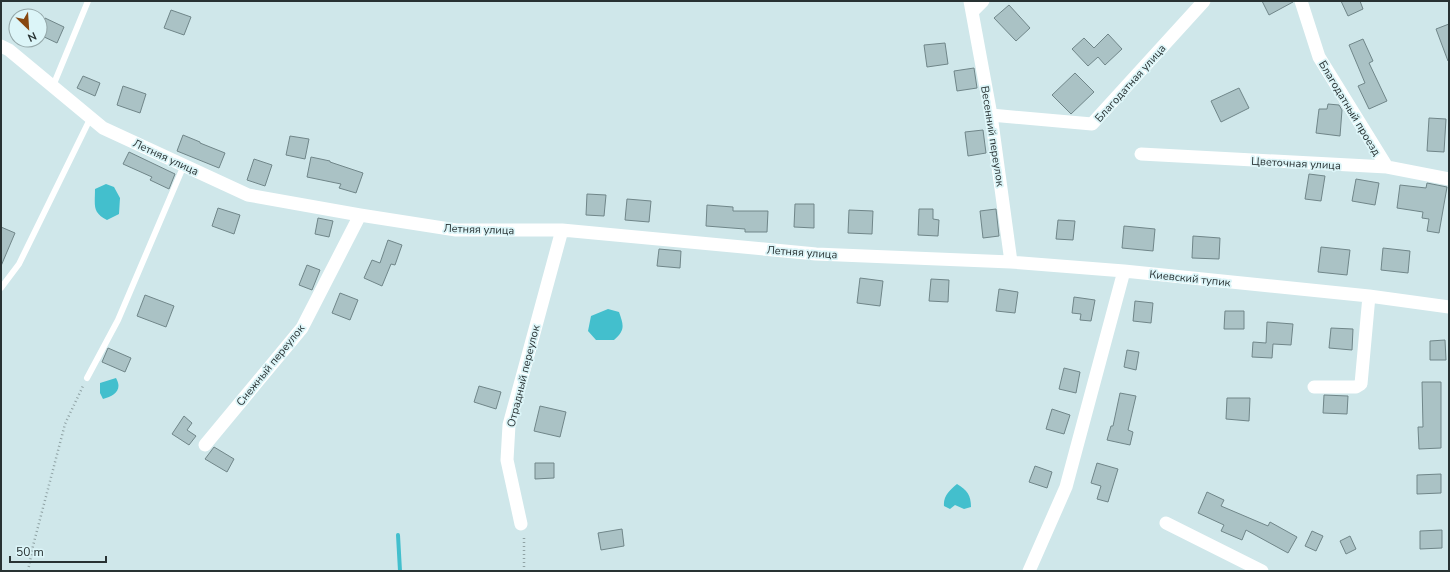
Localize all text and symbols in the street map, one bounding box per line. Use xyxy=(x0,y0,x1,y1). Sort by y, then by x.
north arrow xyxy=(8,8,48,48)
text: N xyxy=(25,28,39,45)
street label: Благодатная улица xyxy=(1091,41,1169,125)
street label: Благодатный проезд xyxy=(1315,58,1384,159)
street label: Весенний переулок xyxy=(977,85,1008,188)
street label: Летняя улица xyxy=(131,136,201,179)
street label: Цветочная улица xyxy=(1251,154,1341,173)
street label: Летняя улица xyxy=(443,221,515,238)
street label: Летняя улица xyxy=(766,243,838,262)
street label: Киевский тупик xyxy=(1149,267,1231,290)
street label: Снежный переулок xyxy=(233,321,308,409)
street label: Отрадный переулок xyxy=(504,323,543,429)
scale bar xyxy=(10,538,106,564)
text: 50 m xyxy=(16,544,44,560)

